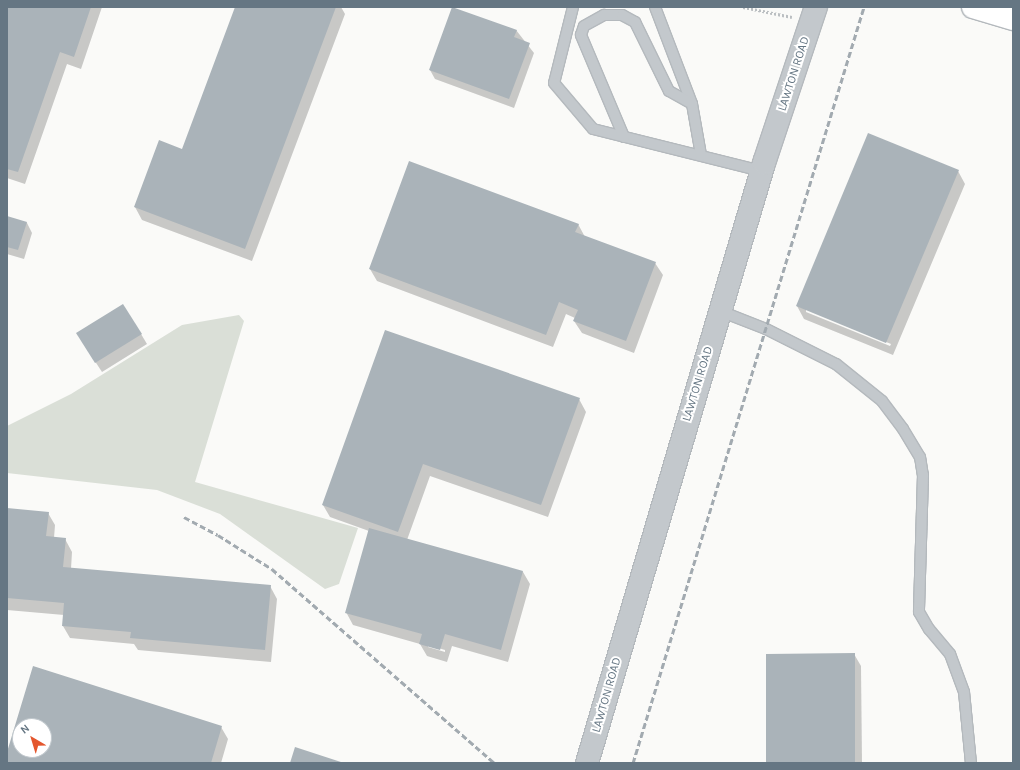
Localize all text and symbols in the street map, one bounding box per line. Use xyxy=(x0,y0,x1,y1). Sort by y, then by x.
street label: LAWTON ROAD xyxy=(775,35,813,113)
street label: LAWTON ROAD xyxy=(680,345,716,423)
street label: LAWTON ROAD xyxy=(589,656,625,734)
north arrow xyxy=(12,718,52,758)
text: N xyxy=(18,721,32,736)

